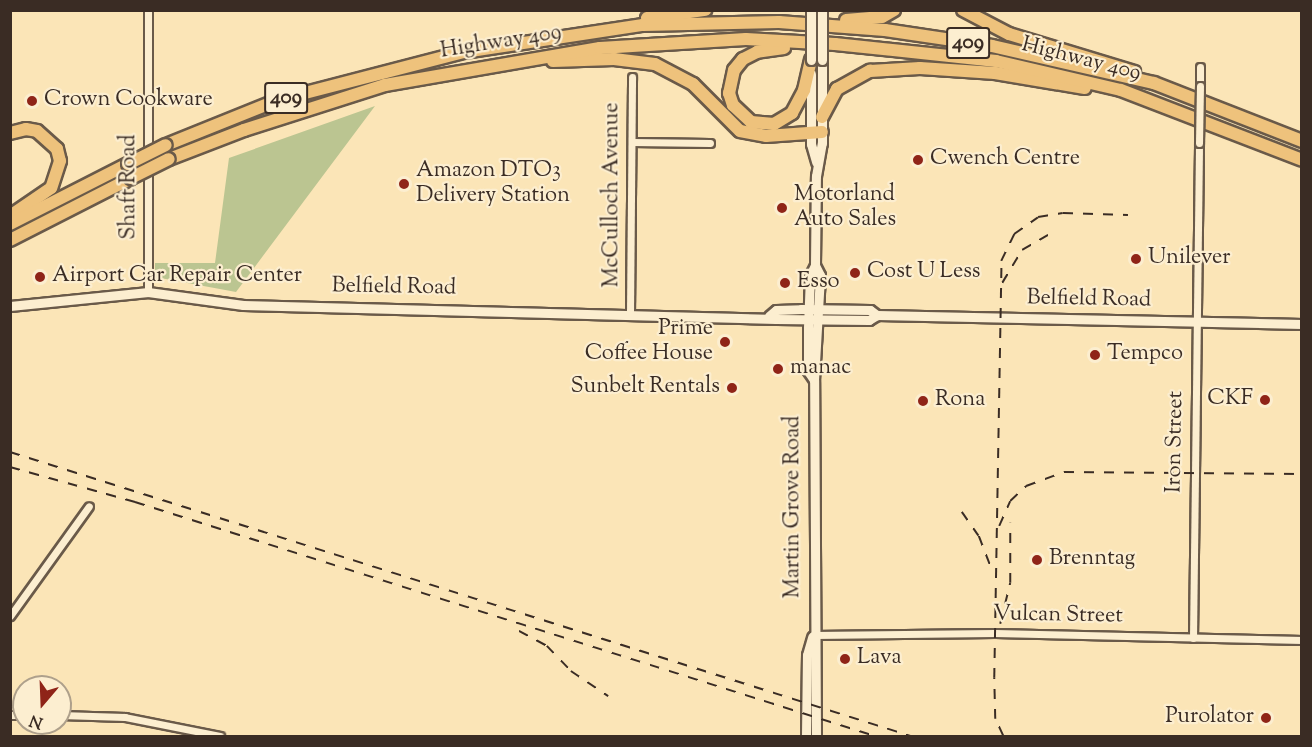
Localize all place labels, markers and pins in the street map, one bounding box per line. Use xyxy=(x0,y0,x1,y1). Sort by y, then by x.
place label: Crown Cookware xyxy=(44,88,213,114)
marker: Crown Cookware xyxy=(25,94,39,108)
place label: Cwench Centre xyxy=(930,147,1080,173)
marker: Cwench Centre xyxy=(911,153,925,167)
place label: Amazon DTO3 Delivery Station xyxy=(416,158,570,210)
marker: Amazon DTO3 Delivery Station xyxy=(397,177,411,191)
place label: Motorland Auto Sales xyxy=(794,182,896,234)
marker: Motorland Auto Sales xyxy=(775,201,789,215)
place label: Unilever xyxy=(1148,246,1230,272)
marker: Unilever xyxy=(1129,252,1143,266)
place label: Cost U Less xyxy=(867,260,980,286)
place label: Airport Car Repair Center xyxy=(52,264,302,290)
marker: Cost U Less xyxy=(848,266,862,280)
marker: Airport Car Repair Center xyxy=(33,270,47,284)
place label: Esso xyxy=(797,270,840,296)
marker: Esso xyxy=(778,276,792,290)
place label: Prime Coffee House xyxy=(585,316,713,368)
marker: Prime Coffee House xyxy=(718,335,732,349)
place label: Tempco xyxy=(1107,342,1183,368)
marker: Tempco xyxy=(1088,348,1102,362)
place label: manac xyxy=(790,356,851,382)
marker: manac xyxy=(771,362,785,376)
place label: Sunbelt Rentals xyxy=(570,375,720,401)
marker: Sunbelt Rentals xyxy=(725,381,739,395)
place label: CKF xyxy=(1207,387,1253,413)
place label: Rona xyxy=(935,388,985,414)
marker: CKF xyxy=(1258,393,1272,407)
marker: Rona xyxy=(916,394,930,408)
place label: Brenntag xyxy=(1049,547,1135,573)
marker: Brenntag xyxy=(1030,553,1044,567)
place label: Lava xyxy=(857,646,902,672)
marker: Lava xyxy=(838,652,852,666)
place label: Purolator xyxy=(1165,705,1254,731)
marker: Purolator xyxy=(1259,711,1273,725)

